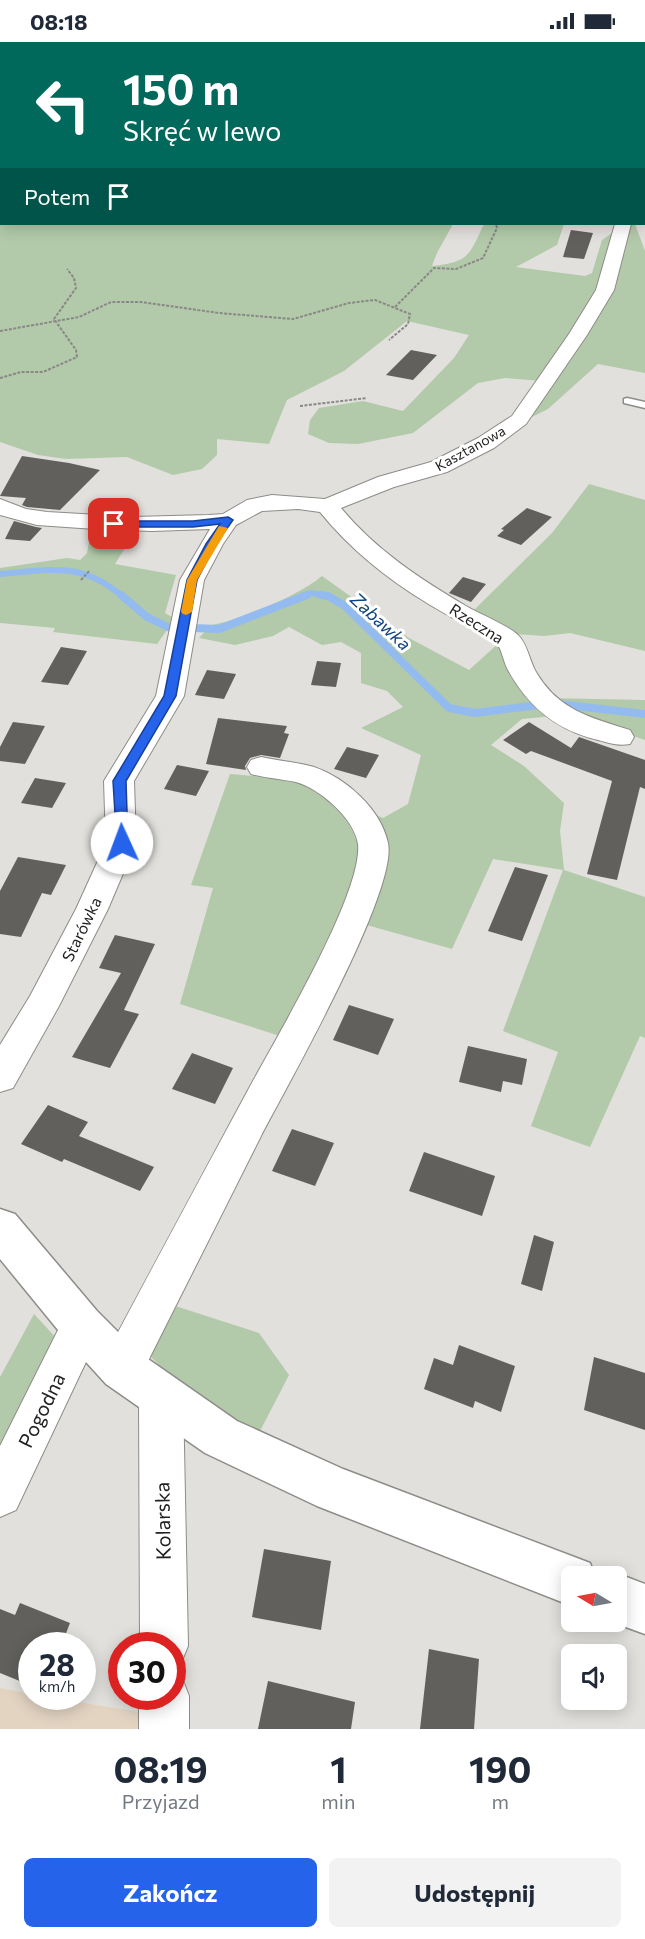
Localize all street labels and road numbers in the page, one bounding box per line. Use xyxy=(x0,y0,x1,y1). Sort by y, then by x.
street label: Kasztanowa xyxy=(432,422,508,474)
street label: Rzeczna xyxy=(446,599,508,647)
street label: Starówka xyxy=(57,894,105,964)
street label: Pogodna xyxy=(13,1369,69,1451)
street label: Kolarska xyxy=(149,1482,175,1560)

